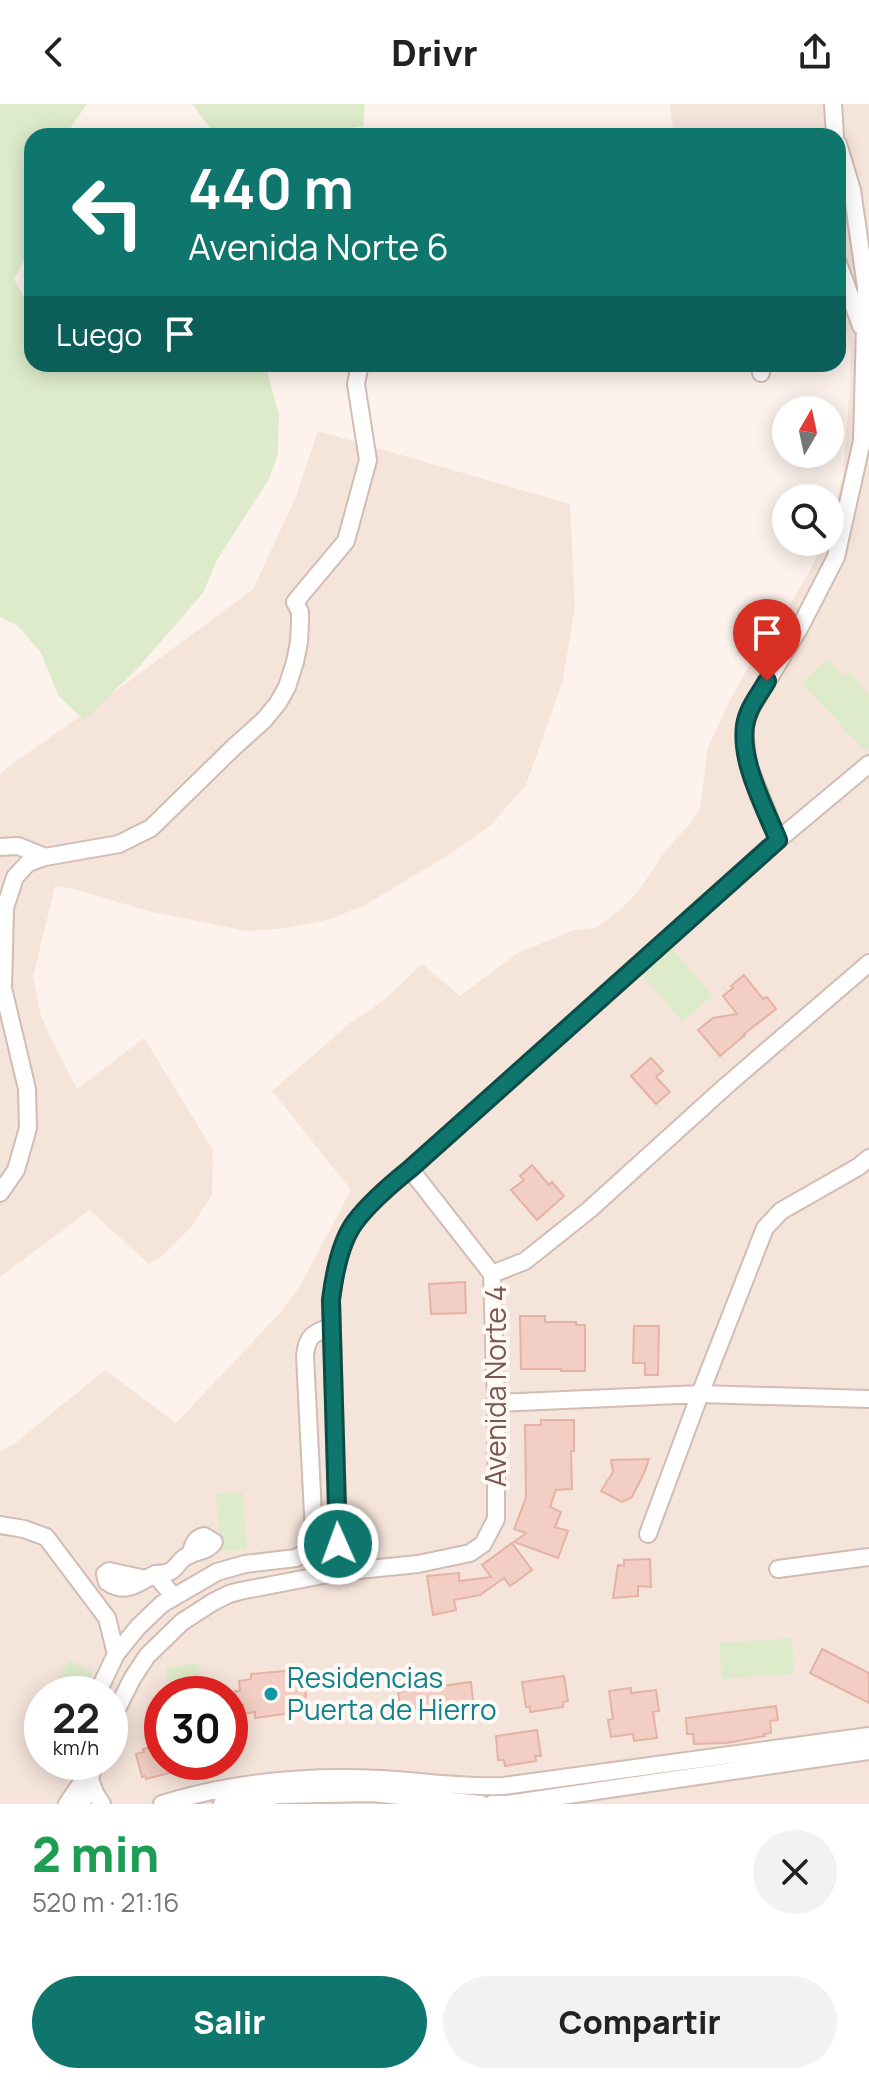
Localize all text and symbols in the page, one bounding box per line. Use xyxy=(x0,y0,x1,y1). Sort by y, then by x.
text: Drivr xyxy=(391,28,478,77)
icon: back xyxy=(32,30,76,74)
icon: share xyxy=(793,30,837,74)
text: 440 m xyxy=(188,149,354,226)
icon: left xyxy=(56,160,160,264)
text: Avenida Norte 6 xyxy=(188,222,449,271)
icon: arrive xyxy=(158,312,202,356)
text: Luego xyxy=(56,314,142,355)
north arrow xyxy=(772,396,844,468)
map controls xyxy=(772,396,844,556)
button: search xyxy=(772,484,844,556)
pin xyxy=(733,599,801,681)
icon: arrive xyxy=(745,611,789,655)
street label: Avenida Norte 4 xyxy=(476,1285,514,1487)
position arrow xyxy=(296,1502,380,1586)
place label: Residencias Puerta de Hierro xyxy=(287,1658,496,1728)
speed limit sign: 30 xyxy=(144,1676,248,1780)
marker: Residencias Puerta de Hierro xyxy=(262,1685,280,1703)
text: 22 xyxy=(52,1690,100,1745)
text: km/h xyxy=(53,1734,99,1761)
text: 2 min xyxy=(32,1821,159,1886)
button: close xyxy=(753,1830,837,1914)
text: 520 m · 21:16 xyxy=(32,1884,180,1920)
button: Salir xyxy=(32,1976,427,2068)
button: Compartir xyxy=(443,1976,837,2068)

